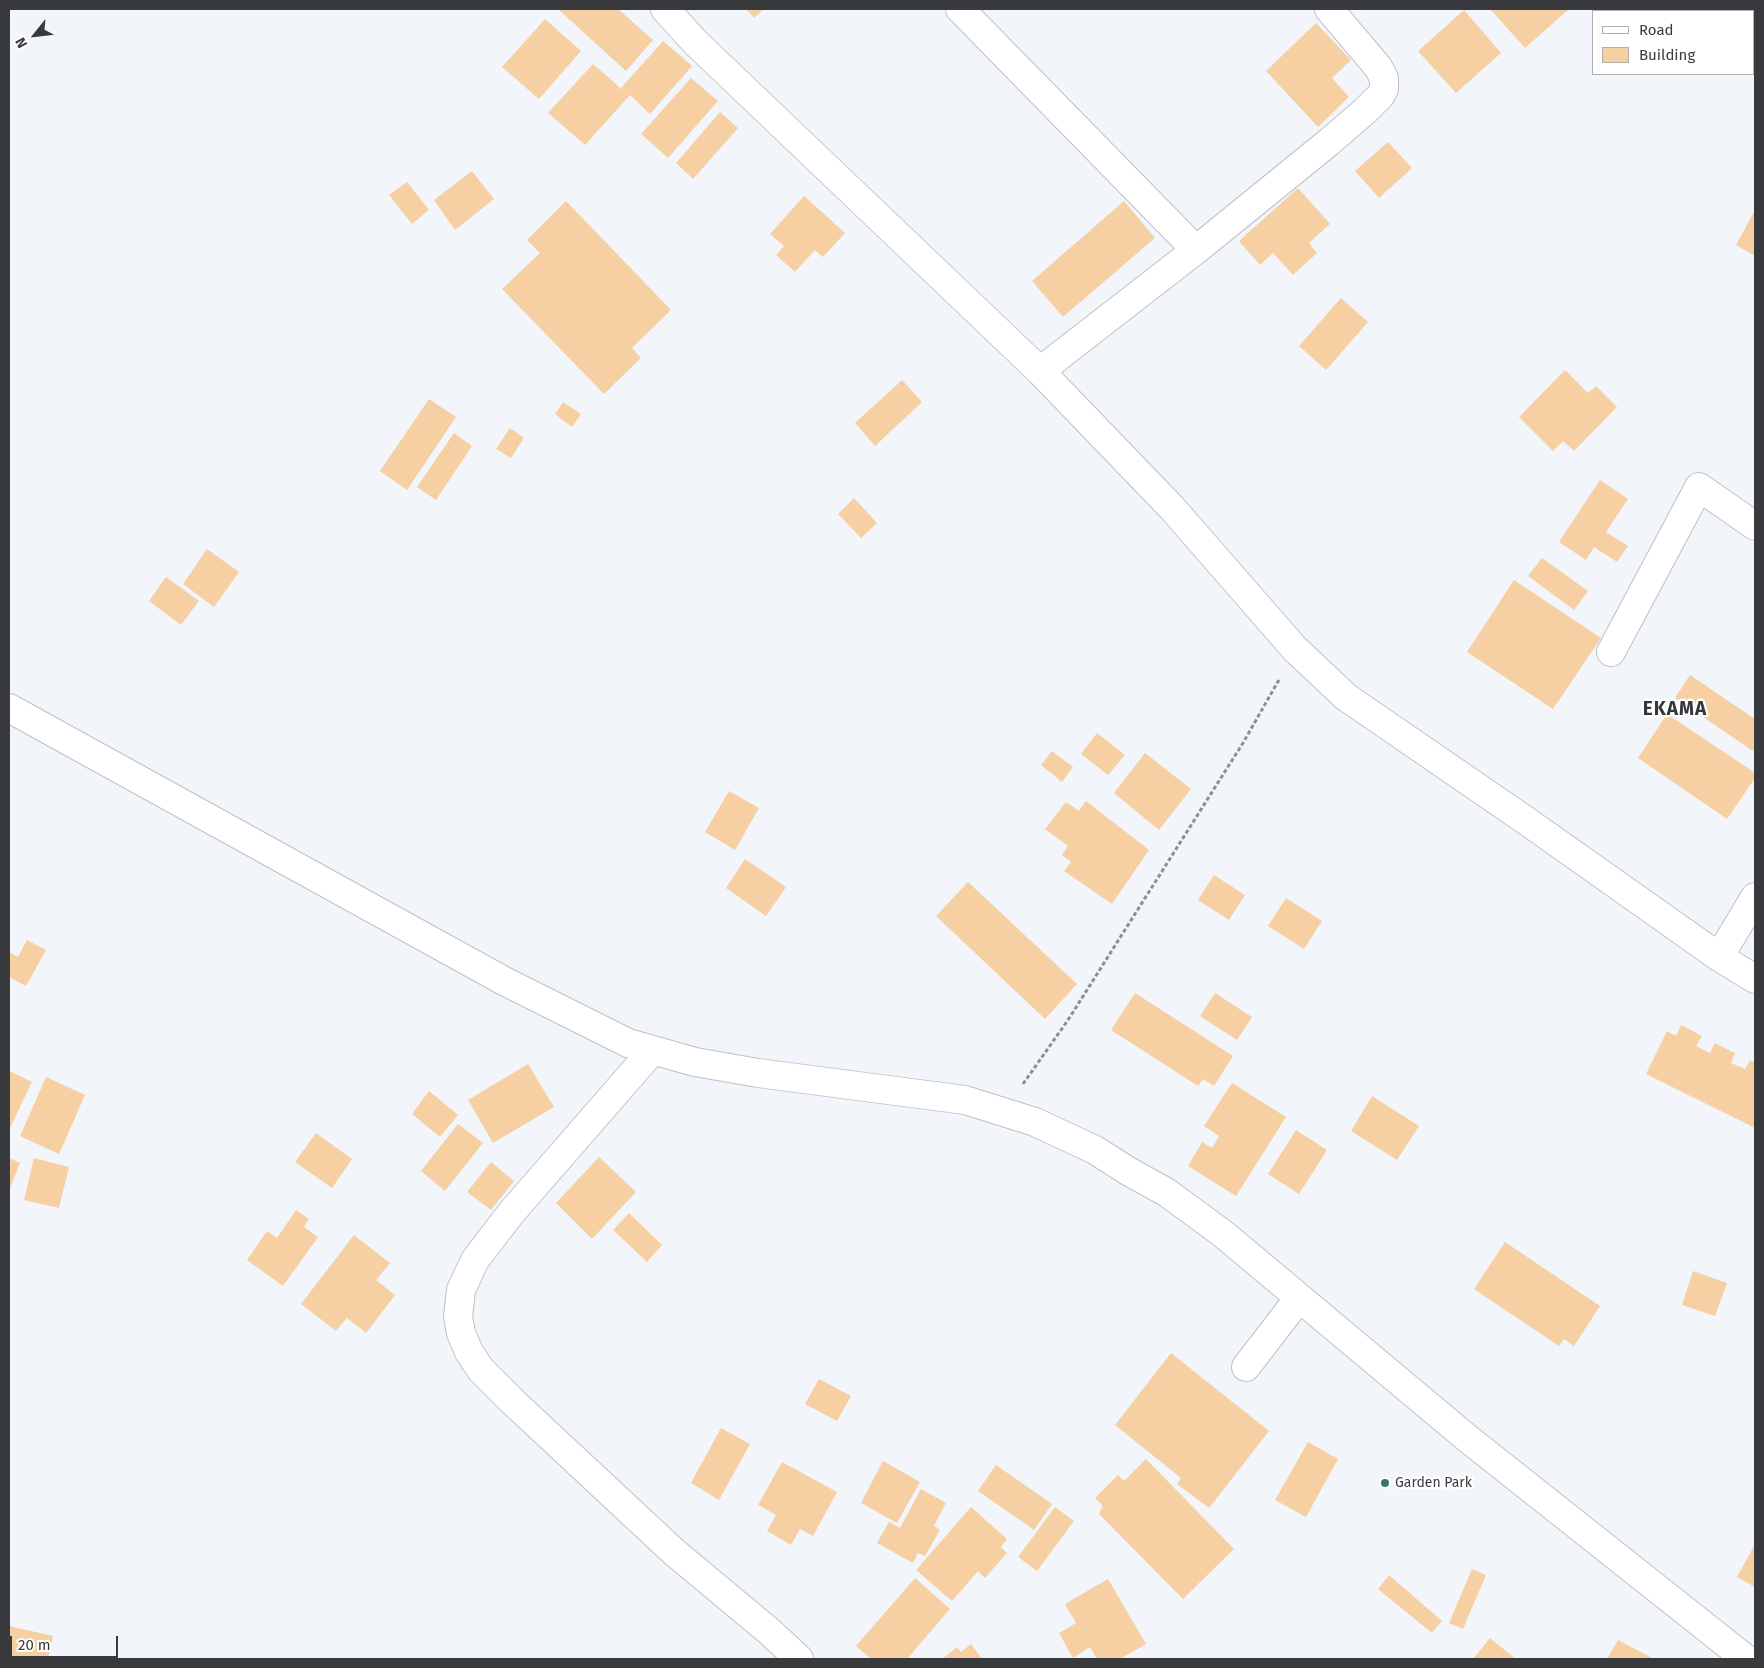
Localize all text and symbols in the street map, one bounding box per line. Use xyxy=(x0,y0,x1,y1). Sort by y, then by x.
north arrow xyxy=(10,10,60,60)
legend xyxy=(1592,10,1754,75)
text: Road xyxy=(1639,21,1674,39)
text: N xyxy=(12,34,31,51)
text: Building xyxy=(1639,46,1695,64)
district label: EKAMA xyxy=(1642,699,1708,721)
place label: Garden Park xyxy=(1395,1475,1472,1491)
marker: Garden Park xyxy=(1379,1477,1391,1489)
scale bar xyxy=(12,1626,120,1658)
text: 20 m xyxy=(18,1636,51,1654)

